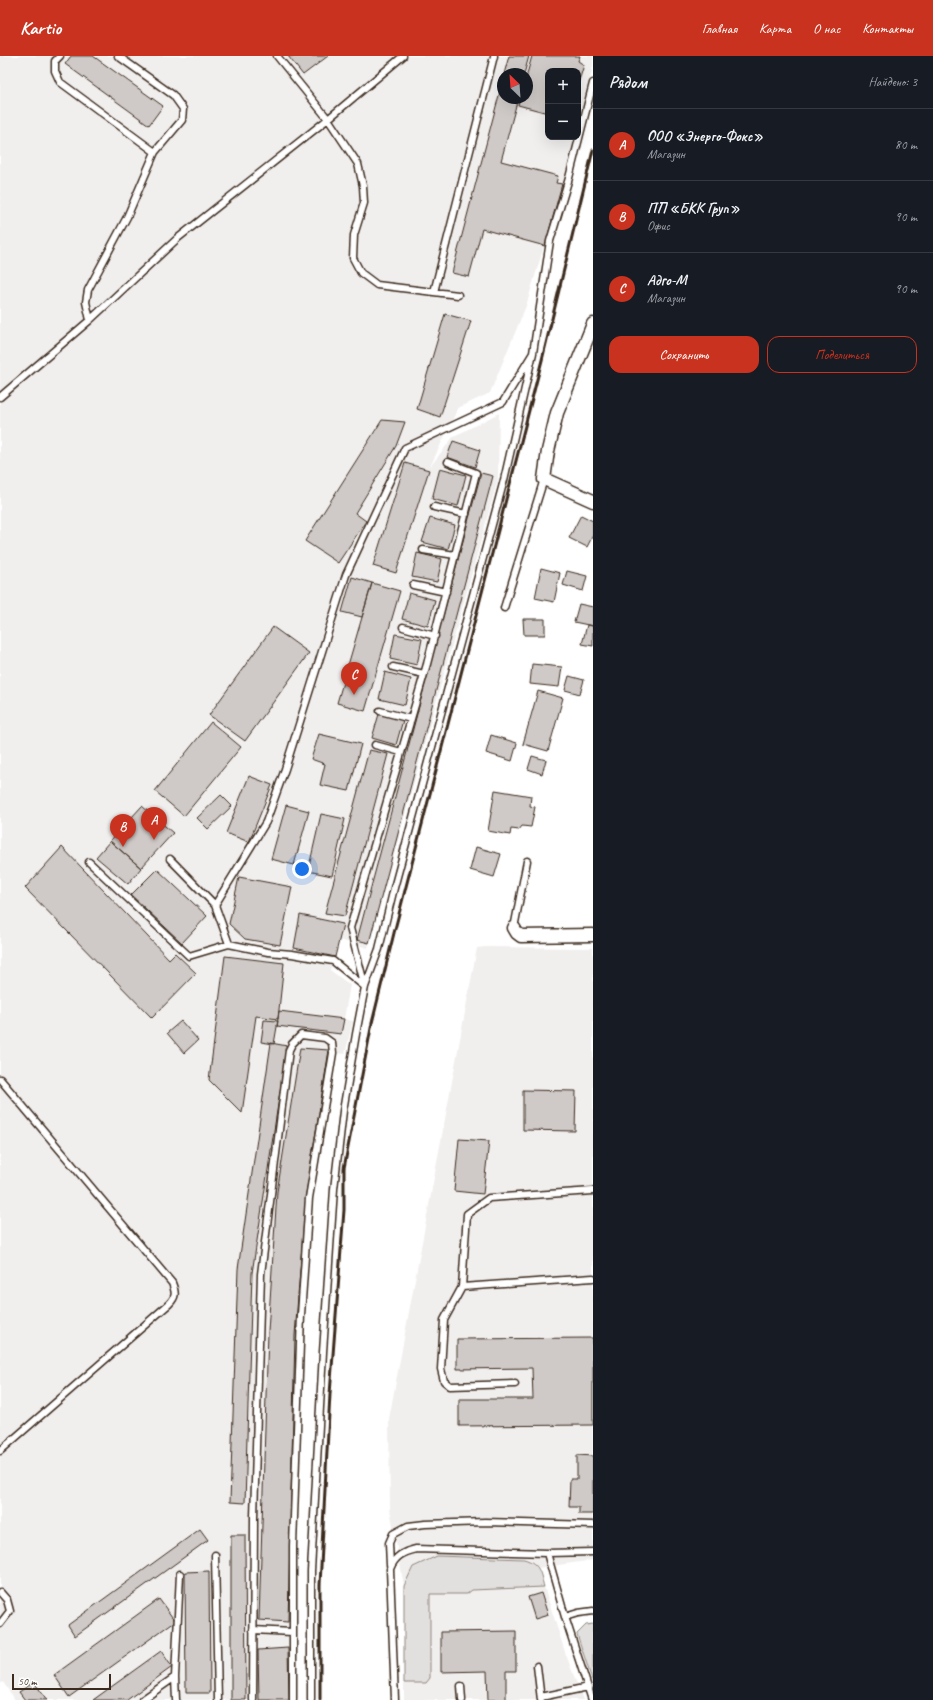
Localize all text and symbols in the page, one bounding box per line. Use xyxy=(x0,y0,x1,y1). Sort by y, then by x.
text: Kartio xyxy=(20,16,61,40)
text: Главная xyxy=(702,20,737,37)
text: Карта xyxy=(759,20,791,37)
text: О нас xyxy=(813,20,840,37)
text: Контакты xyxy=(862,20,913,37)
north arrow xyxy=(497,68,533,104)
map controls xyxy=(545,68,581,140)
button: + xyxy=(545,68,581,104)
text: Рядом xyxy=(609,72,647,93)
text: Найдено: 3 xyxy=(869,74,917,90)
button: − xyxy=(545,104,581,140)
text: ООО «Энерго-Фокс» xyxy=(647,127,763,146)
text: A xyxy=(619,137,625,153)
text: 80 m xyxy=(895,137,917,153)
text: Магазин xyxy=(647,146,685,162)
text: ПП «БКК Груп» xyxy=(647,199,740,218)
text: B xyxy=(619,209,625,225)
text: 90 m xyxy=(895,209,917,225)
text: Офис xyxy=(647,218,670,234)
text: Адго-М xyxy=(647,271,687,290)
text: C xyxy=(619,281,625,297)
text: 90 m xyxy=(895,281,917,297)
text: Магазин xyxy=(647,290,685,306)
button: Сохранить xyxy=(609,336,759,373)
button: Поделиться xyxy=(767,336,917,373)
pin: C xyxy=(341,662,367,695)
pin: A xyxy=(141,807,167,840)
pin: B xyxy=(110,814,136,847)
your location xyxy=(292,859,312,879)
scale bar xyxy=(12,1672,111,1691)
text: 50 m xyxy=(18,1674,37,1688)

